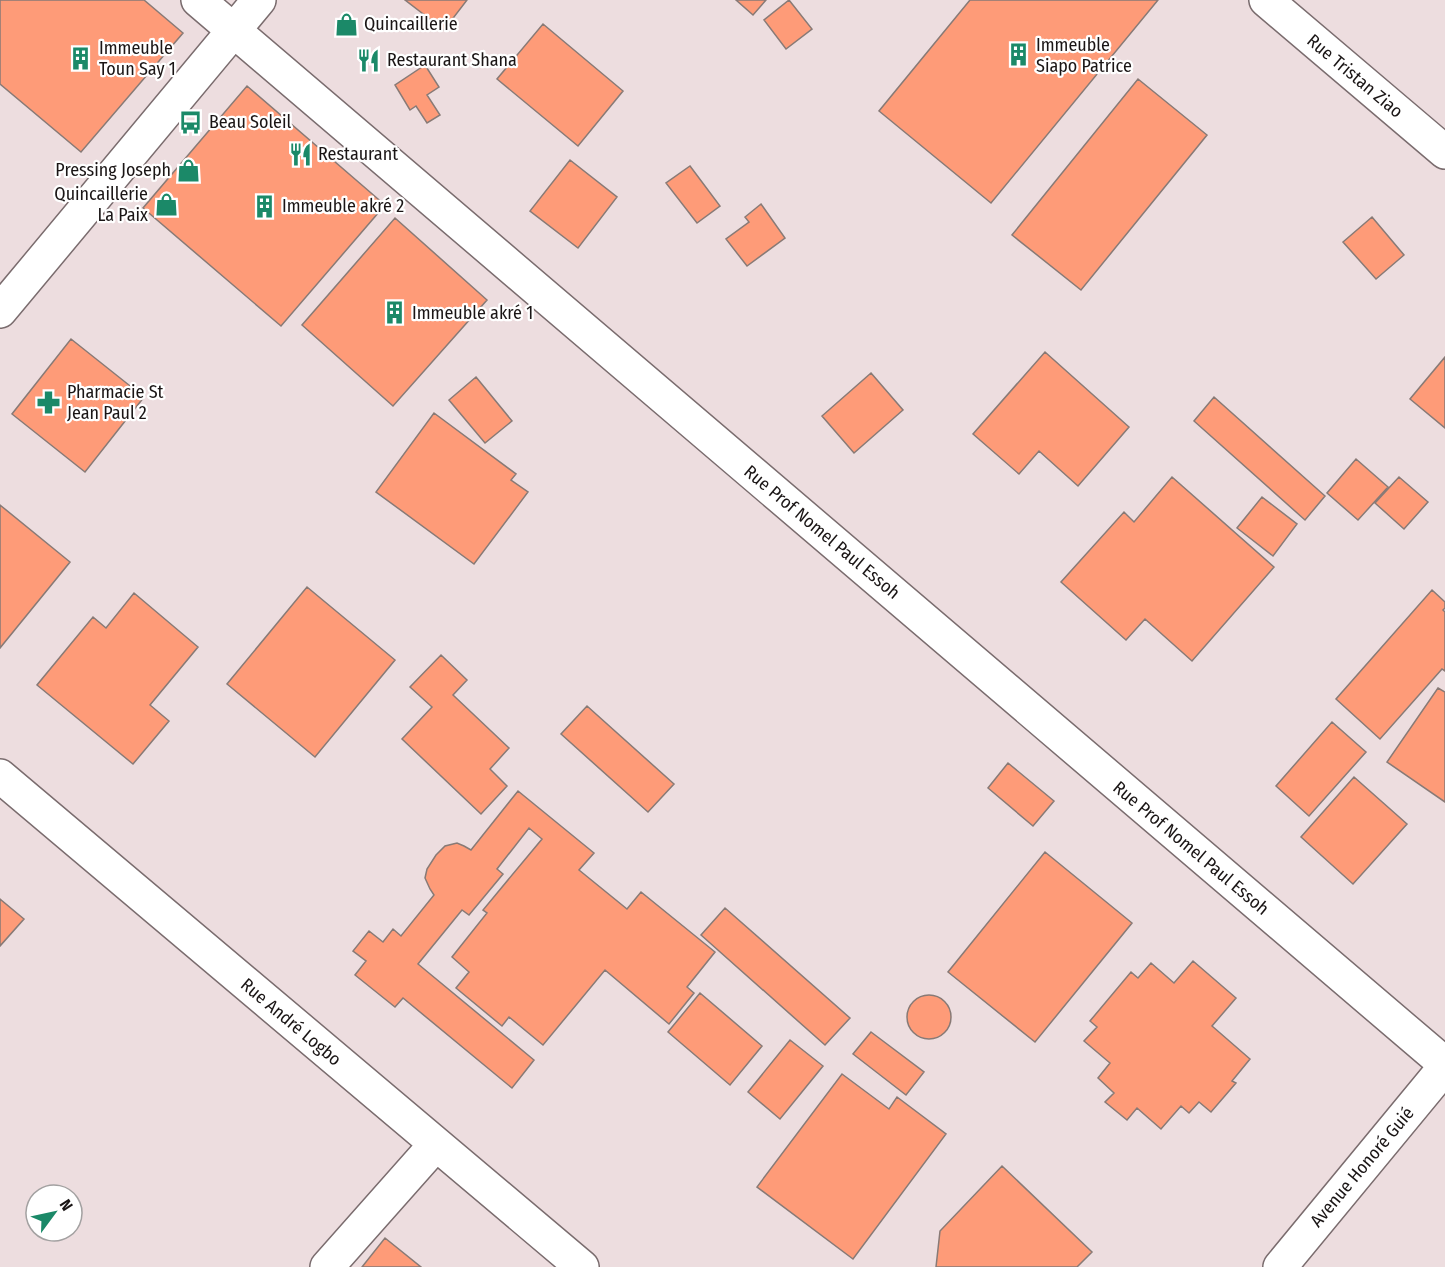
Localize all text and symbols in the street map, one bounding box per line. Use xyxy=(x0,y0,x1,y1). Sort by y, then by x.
shop icon: Quincaillerie xyxy=(333,11,359,37)
place label: Quincaillerie xyxy=(364,13,458,35)
street label: Rue Tristan Ziao xyxy=(1303,30,1407,122)
place label: Immeuble Siapo Patrice xyxy=(1036,34,1132,77)
place label: Immeuble Toun Say 1 xyxy=(99,37,176,80)
building icon: Immeuble Siapo Patrice xyxy=(1005,42,1031,68)
building icon: Immeuble Toun Say 1 xyxy=(68,45,94,71)
restaurant icon: Restaurant Shana xyxy=(356,47,382,73)
place label: Restaurant Shana xyxy=(387,49,517,71)
bus stop icon: Beau Soleil xyxy=(178,109,204,135)
place label: Beau Soleil xyxy=(209,111,292,133)
restaurant icon: Restaurant xyxy=(287,141,313,167)
place label: Restaurant xyxy=(318,143,398,165)
shop icon: Pressing Joseph xyxy=(176,157,202,183)
place label: Pressing Joseph xyxy=(55,159,171,181)
place label: Quincaillerie La Paix xyxy=(54,183,148,226)
shop icon: Quincaillerie La Paix xyxy=(153,191,179,217)
building icon: Immeuble akré 2 xyxy=(251,193,277,219)
place label: Immeuble akré 2 xyxy=(282,195,404,217)
building icon: Immeuble akré 1 xyxy=(381,300,407,326)
place label: Immeuble akré 1 xyxy=(412,302,533,324)
place label: Pharmacie St Jean Paul 2 xyxy=(67,381,164,424)
pharmacy icon: Pharmacie St Jean Paul 2 xyxy=(36,389,62,415)
street label: Rue Prof Nomel Paul Essoh xyxy=(740,460,904,604)
street label: Rue Prof Nomel Paul Essoh xyxy=(1109,776,1273,920)
street label: Rue André Logbo xyxy=(236,974,346,1070)
street label: Avenue Honoré Guié xyxy=(1305,1103,1419,1231)
north arrow xyxy=(24,1183,84,1243)
text: N xyxy=(56,1196,77,1214)

